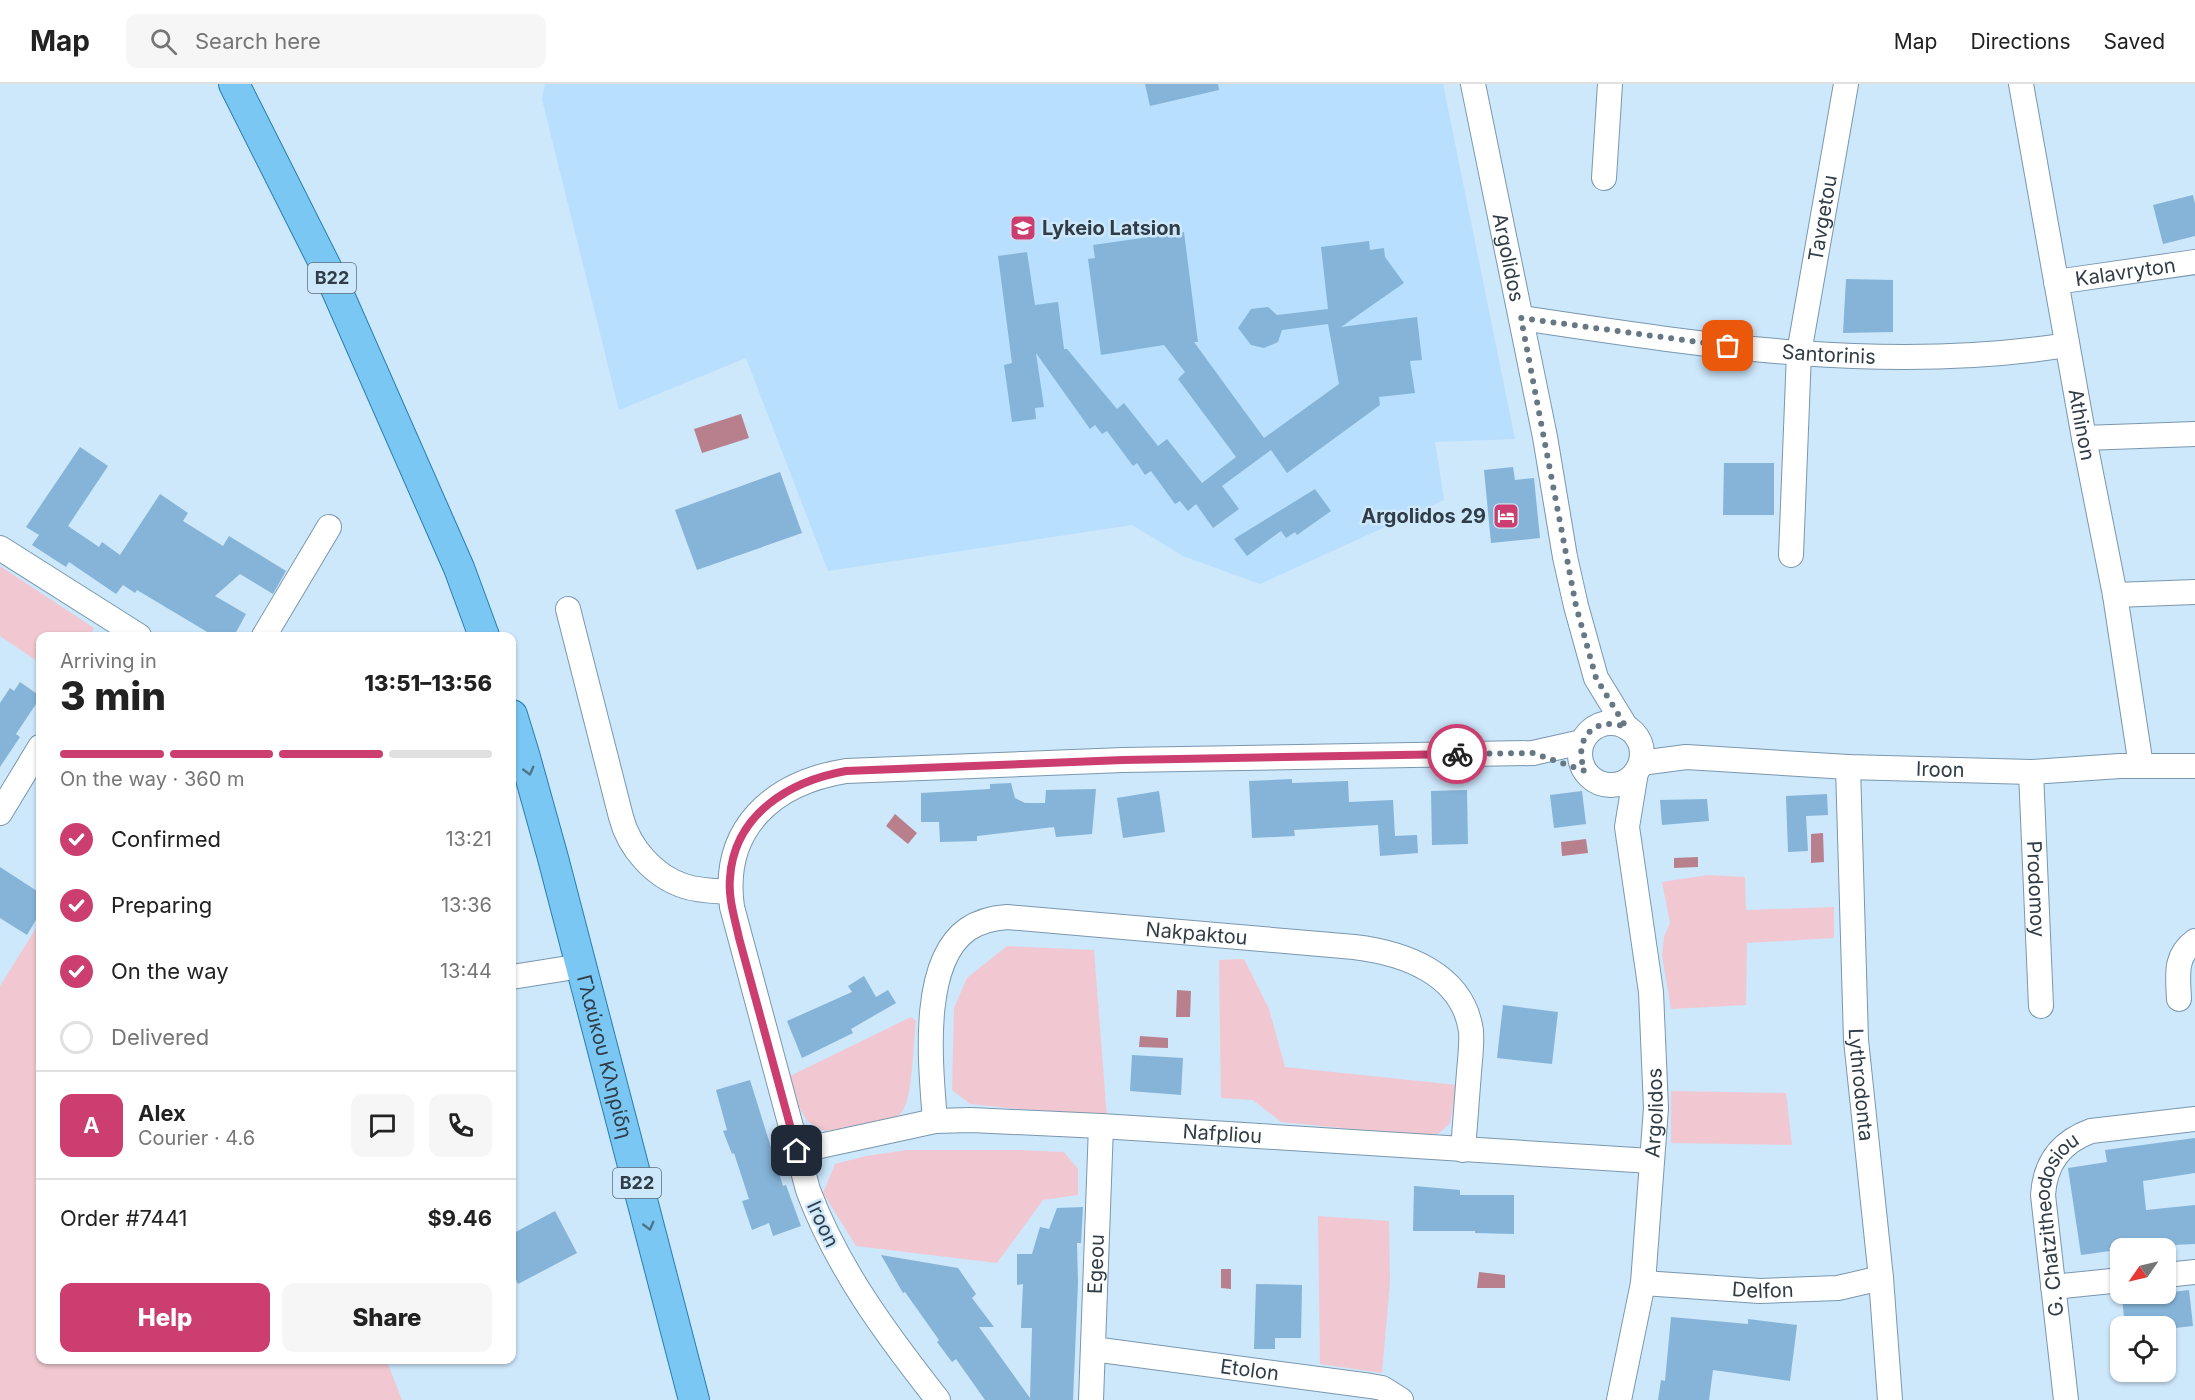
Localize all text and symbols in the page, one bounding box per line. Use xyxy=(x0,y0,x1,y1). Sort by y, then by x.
search box xyxy=(126,14,546,68)
text: Map xyxy=(30,24,90,58)
icon: search xyxy=(147,25,180,58)
text: Search here xyxy=(195,28,321,54)
text: Map xyxy=(1894,29,1937,54)
text: Directions xyxy=(1970,29,2071,54)
text: Saved xyxy=(2104,29,2165,54)
street label: Tavgetou xyxy=(1803,173,1842,263)
street label: Argolidos xyxy=(1488,211,1529,304)
school or university icon: Lykeio Latsion xyxy=(1008,213,1038,243)
place label: Lykeio Latsion xyxy=(1042,216,1181,240)
street label: Kalavryton xyxy=(2073,253,2177,291)
road number: B22 xyxy=(308,263,356,293)
pin xyxy=(1702,320,1753,371)
icon: bag xyxy=(1711,329,1744,362)
street label: Santorinis xyxy=(1781,340,1876,369)
street label: Athinon xyxy=(2063,387,2100,462)
hotel icon: Argolidos 29 xyxy=(1491,501,1521,531)
place label: Argolidos 29 xyxy=(1361,504,1486,528)
text: Arriving in xyxy=(60,649,157,673)
text: 13:51–13:56 xyxy=(364,670,492,696)
text: 3 min xyxy=(60,672,166,719)
courier xyxy=(1427,724,1487,784)
icon: bike xyxy=(1441,738,1474,771)
street label: Iroon xyxy=(1916,757,1965,782)
one-way arrow xyxy=(522,765,534,776)
text: On the way · 360 m xyxy=(60,767,244,791)
icon: check xyxy=(60,823,93,856)
text: Confirmed xyxy=(111,826,221,852)
text: 13:21 xyxy=(445,827,492,851)
street label: Prodomoy xyxy=(2022,840,2050,938)
icon: check xyxy=(60,889,93,922)
text: Preparing xyxy=(111,892,212,918)
text: 13:36 xyxy=(441,893,492,917)
street label: Nakpaktou xyxy=(1145,917,1249,950)
icon: check xyxy=(60,955,93,988)
text: On the way xyxy=(111,958,229,984)
text: 13:44 xyxy=(440,959,492,983)
street label: Γλαύκου Κληρίδη xyxy=(572,972,637,1141)
text: Delivered xyxy=(111,1024,209,1050)
street label: Lythrodonta xyxy=(1844,1028,1879,1142)
street label: Argolidos xyxy=(1640,1068,1668,1159)
button: chat xyxy=(351,1094,414,1157)
button: phone xyxy=(429,1094,492,1157)
text: Alex xyxy=(138,1100,186,1126)
text: A xyxy=(83,1112,100,1138)
street label: Nafpliou xyxy=(1182,1119,1263,1148)
pin xyxy=(771,1125,822,1176)
text: Courier · 4.6 xyxy=(138,1126,255,1150)
street label: G. Chatzitheodosiou xyxy=(2031,1127,2083,1318)
icon: home xyxy=(780,1134,813,1167)
road number: B22 xyxy=(613,1168,661,1198)
street label: Iroon xyxy=(802,1197,844,1251)
text: Order #7441 xyxy=(60,1205,188,1231)
text: $9.46 xyxy=(427,1205,492,1231)
one-way arrow xyxy=(641,1221,654,1231)
street label: Egeou xyxy=(1083,1234,1109,1294)
north arrow xyxy=(2110,1238,2176,1304)
map controls xyxy=(2110,1238,2176,1382)
street label: Delfon xyxy=(1731,1277,1794,1303)
button: Help xyxy=(60,1283,270,1352)
button: Share xyxy=(282,1283,492,1352)
button: locate xyxy=(2110,1316,2176,1382)
street label: Etolon xyxy=(1219,1354,1280,1386)

